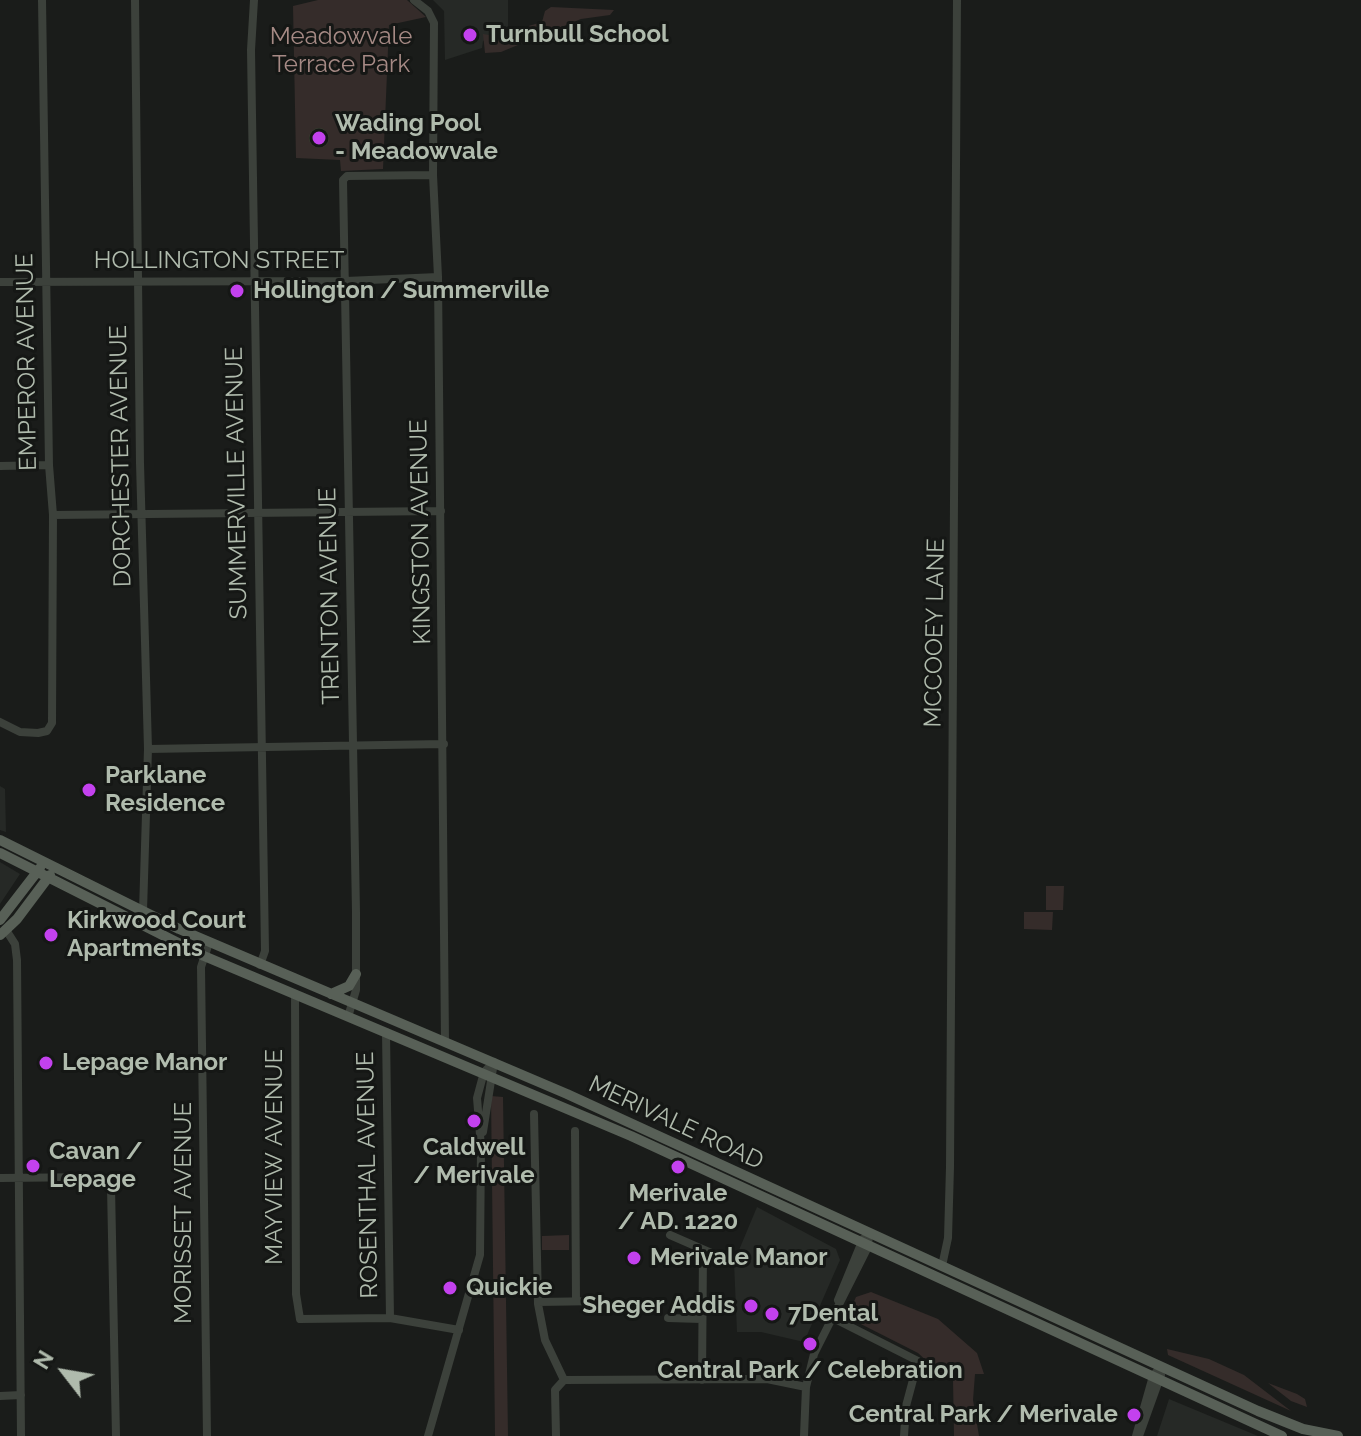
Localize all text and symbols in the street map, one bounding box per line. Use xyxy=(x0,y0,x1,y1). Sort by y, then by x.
place label: Turnbull School xyxy=(486,21,669,49)
park label: Meadowvale Terrace Park xyxy=(270,23,412,79)
marker: Turnbull School xyxy=(461,26,479,44)
place label: Wading Pool - Meadowvale xyxy=(335,110,498,166)
marker: Wading Pool - Meadowvale xyxy=(310,129,328,147)
street label: HOLLINGTON STREET xyxy=(94,247,344,275)
street label: EMPEROR AVENUE xyxy=(11,253,43,471)
place label: Hollington / Summerville xyxy=(253,277,549,305)
marker: Hollington / Summerville xyxy=(228,282,246,300)
street label: DORCHESTER AVENUE xyxy=(104,325,138,587)
street label: SUMMERVILLE AVENUE xyxy=(220,346,254,620)
street label: KINGSTON AVENUE xyxy=(405,419,437,645)
street label: TRENTON AVENUE xyxy=(314,487,346,705)
street label: MCCOOEY LANE xyxy=(919,538,951,728)
place label: Parklane Residence xyxy=(105,762,225,818)
marker: Parklane Residence xyxy=(80,781,98,799)
place label: Kirkwood Court Apartments xyxy=(67,907,246,963)
marker: Kirkwood Court Apartments xyxy=(42,926,60,944)
place label: Lepage Manor xyxy=(62,1049,227,1077)
street label: MAYVIEW AVENUE xyxy=(261,1049,289,1265)
street label: ROSENTHAL AVENUE xyxy=(351,1051,385,1299)
marker: Lepage Manor xyxy=(37,1054,55,1072)
street label: MERIVALE ROAD xyxy=(584,1070,768,1176)
street label: MORISSET AVENUE xyxy=(170,1102,198,1324)
marker: Caldwell / Merivale xyxy=(465,1112,483,1130)
place label: Caldwell / Merivale xyxy=(413,1134,535,1190)
place label: Cavan / Lepage xyxy=(49,1138,142,1194)
marker: Cavan / Lepage xyxy=(24,1157,42,1175)
marker: Merivale / AD. 1220 xyxy=(669,1158,687,1176)
place label: Merivale / AD. 1220 xyxy=(618,1180,738,1236)
place label: Merivale Manor xyxy=(650,1244,827,1272)
marker: Merivale Manor xyxy=(625,1249,643,1267)
place label: Quickie xyxy=(466,1274,552,1302)
marker: Quickie xyxy=(441,1279,459,1297)
place label: Sheger Addis xyxy=(582,1292,735,1320)
marker: Sheger Addis xyxy=(742,1297,760,1315)
place label: 7Dental xyxy=(788,1300,878,1328)
marker: 7Dental xyxy=(763,1305,781,1323)
north arrow xyxy=(24,1332,104,1412)
marker: Central Park / Celebration xyxy=(801,1335,819,1353)
text: N xyxy=(28,1346,59,1374)
place label: Central Park / Celebration xyxy=(657,1357,963,1385)
place label: Central Park / Merivale xyxy=(849,1401,1118,1429)
marker: Central Park / Merivale xyxy=(1125,1406,1143,1424)

